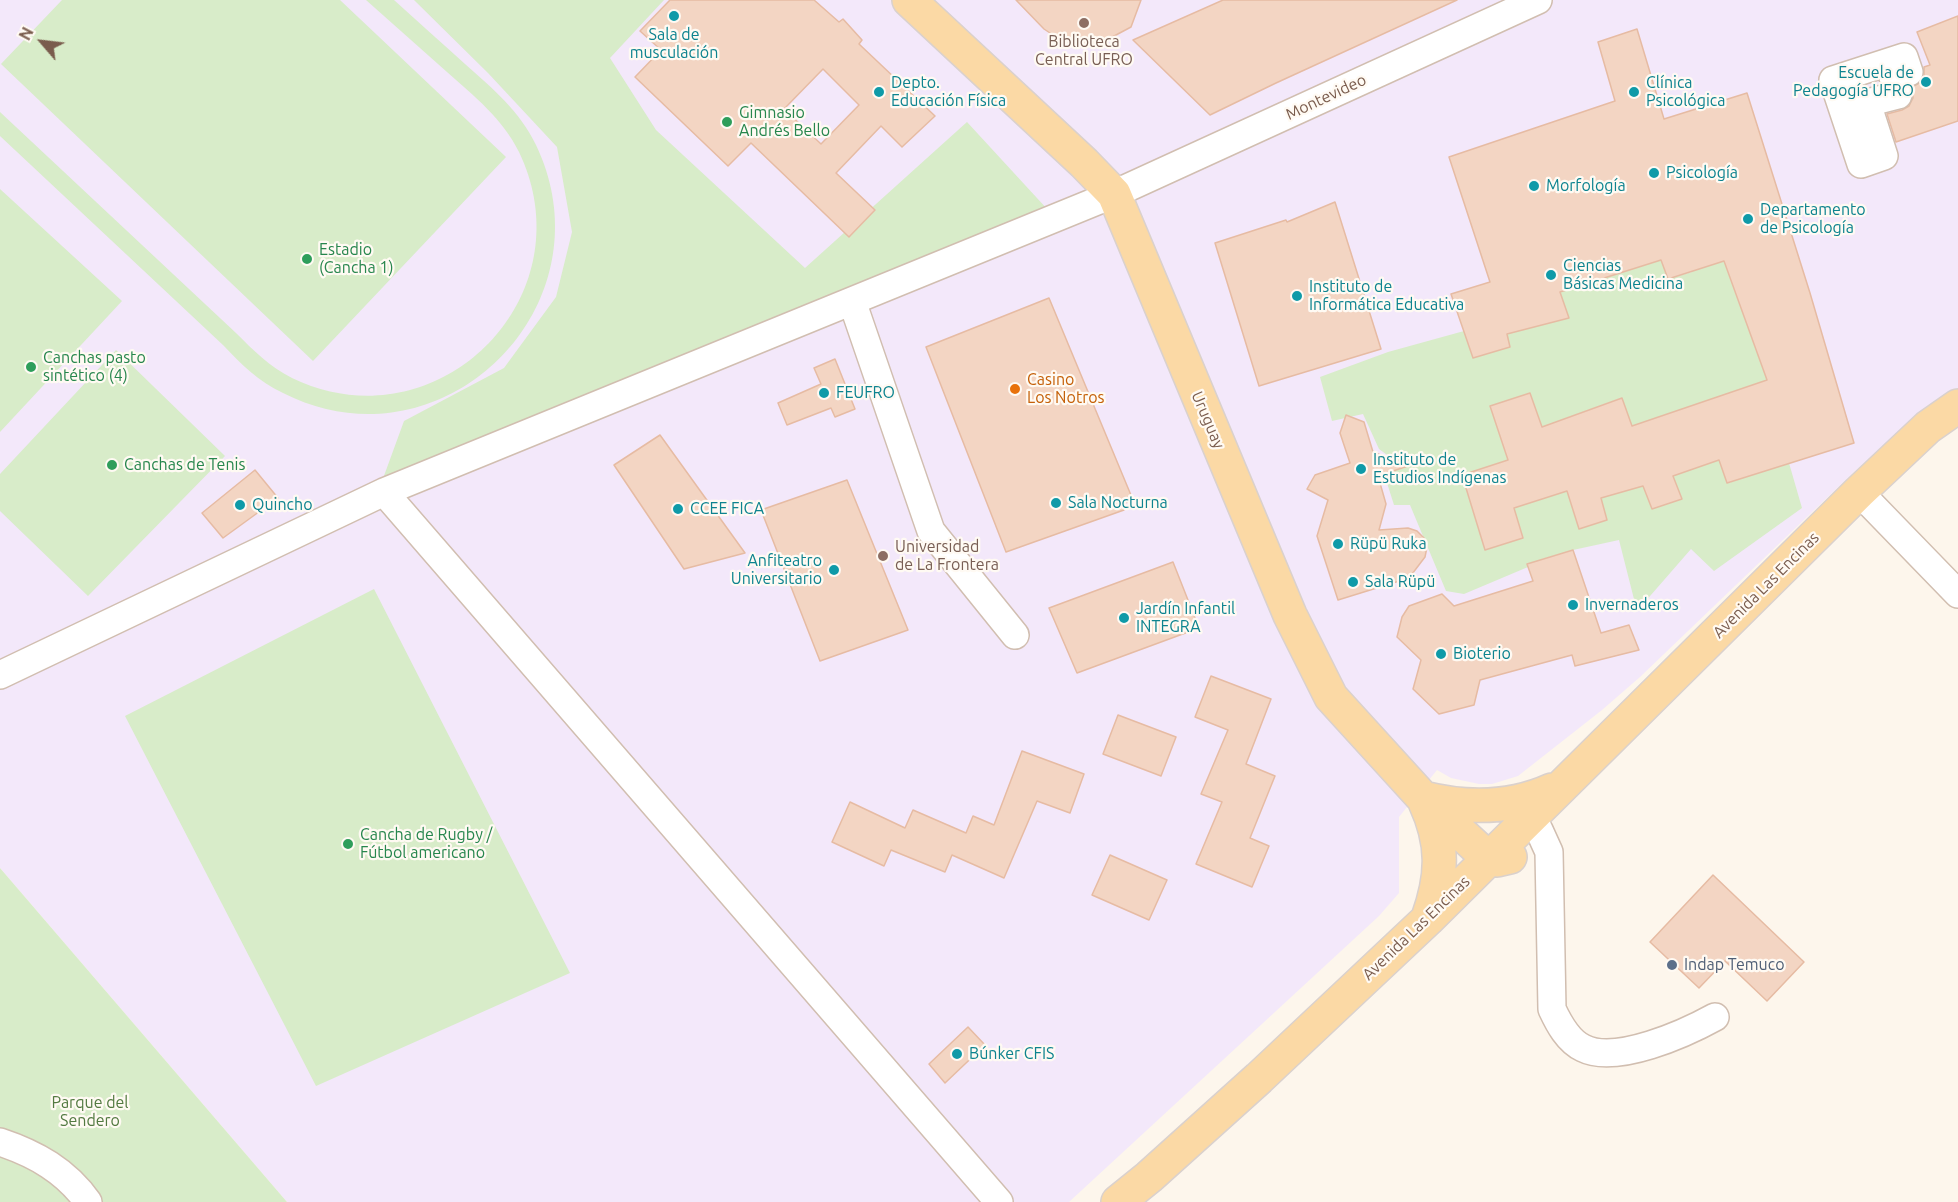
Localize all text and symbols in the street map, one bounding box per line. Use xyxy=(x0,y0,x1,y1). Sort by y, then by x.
marker: Sala de musculación xyxy=(667,9,681,23)
north arrow xyxy=(12,12,72,72)
marker: Biblioteca Central UFRO xyxy=(1077,16,1091,30)
text: N xyxy=(15,24,37,43)
place label: Sala de musculación xyxy=(630,25,718,63)
place label: Biblioteca Central UFRO xyxy=(1035,32,1133,70)
place label: Escuela de Pedagogía UFRO xyxy=(1793,63,1914,101)
street label: Montevideo xyxy=(1283,70,1369,124)
place label: Depto. Educación Física xyxy=(891,73,1006,111)
place label: Clínica Psicológica xyxy=(1646,73,1725,111)
marker: Escuela de Pedagogía UFRO xyxy=(1919,75,1933,89)
marker: Depto. Educación Física xyxy=(872,85,886,99)
marker: Clínica Psicológica xyxy=(1627,85,1641,99)
place label: Gimnasio Andrés Bello xyxy=(739,103,830,141)
marker: Gimnasio Andrés Bello xyxy=(720,115,734,129)
place label: Psicología xyxy=(1666,163,1738,183)
marker: Psicología xyxy=(1647,166,1661,180)
place label: Morfología xyxy=(1546,176,1626,196)
marker: Morfología xyxy=(1527,179,1541,193)
place label: Departamento de Psicología xyxy=(1760,200,1866,238)
marker: Departamento de Psicología xyxy=(1741,212,1755,226)
place label: Estadio (Cancha 1) xyxy=(319,240,393,278)
marker: Estadio (Cancha 1) xyxy=(300,252,314,266)
place label: Ciencias Básicas Medicina xyxy=(1563,256,1683,294)
marker: Ciencias Básicas Medicina xyxy=(1544,268,1558,282)
place label: Instituto de Informática Educativa xyxy=(1309,277,1464,315)
marker: Instituto de Informática Educativa xyxy=(1290,289,1304,303)
place label: Canchas pasto sintético (4) xyxy=(43,348,146,386)
marker: Canchas pasto sintético (4) xyxy=(24,360,38,374)
place label: Casino Los Notros xyxy=(1027,370,1105,408)
marker: Casino Los Notros xyxy=(1008,382,1022,396)
place label: FEUFRO xyxy=(836,383,895,403)
marker: FEUFRO xyxy=(817,386,831,400)
street label: Uruguay xyxy=(1187,388,1229,452)
place label: Instituto de Estudios Indígenas xyxy=(1373,450,1506,488)
place label: Canchas de Tenis xyxy=(124,455,245,475)
marker: Canchas de Tenis xyxy=(105,458,119,472)
marker: Instituto de Estudios Indígenas xyxy=(1354,462,1368,476)
place label: Sala Nocturna xyxy=(1068,493,1168,513)
place label: Quincho xyxy=(252,495,313,515)
marker: Sala Nocturna xyxy=(1049,496,1063,510)
marker: Quincho xyxy=(233,498,247,512)
place label: CCEE FICA xyxy=(690,499,764,519)
marker: CCEE FICA xyxy=(671,502,685,516)
street label: Avenida Las Encinas xyxy=(1709,528,1823,642)
place label: Rüpü Ruka xyxy=(1350,534,1427,554)
place label: Universidad de La Frontera xyxy=(895,537,999,575)
marker: Rüpü Ruka xyxy=(1331,537,1345,551)
marker: Universidad de La Frontera xyxy=(876,549,890,563)
place label: Anfiteatro Universitario xyxy=(731,551,822,589)
marker: Anfiteatro Universitario xyxy=(827,563,841,577)
place label: Sala Rüpü xyxy=(1365,572,1435,592)
marker: Sala Rüpü xyxy=(1346,575,1360,589)
place label: Invernaderos xyxy=(1585,595,1679,615)
marker: Invernaderos xyxy=(1566,598,1580,612)
place label: Jardín Infantil INTEGRA xyxy=(1136,599,1235,637)
marker: Jardín Infantil INTEGRA xyxy=(1117,611,1131,625)
place label: Bioterio xyxy=(1453,644,1511,664)
marker: Bioterio xyxy=(1434,647,1448,661)
place label: Cancha de Rugby / Fútbol americano xyxy=(360,825,492,863)
marker: Cancha de Rugby / Fútbol americano xyxy=(341,837,355,851)
street label: Avenida Las Encinas xyxy=(1358,872,1474,984)
place label: Indap Temuco xyxy=(1684,955,1784,975)
marker: Indap Temuco xyxy=(1665,958,1679,972)
place label: Búnker CFIS xyxy=(969,1044,1055,1064)
marker: Búnker CFIS xyxy=(950,1047,964,1061)
park label: Parque del Sendero xyxy=(51,1093,129,1131)

